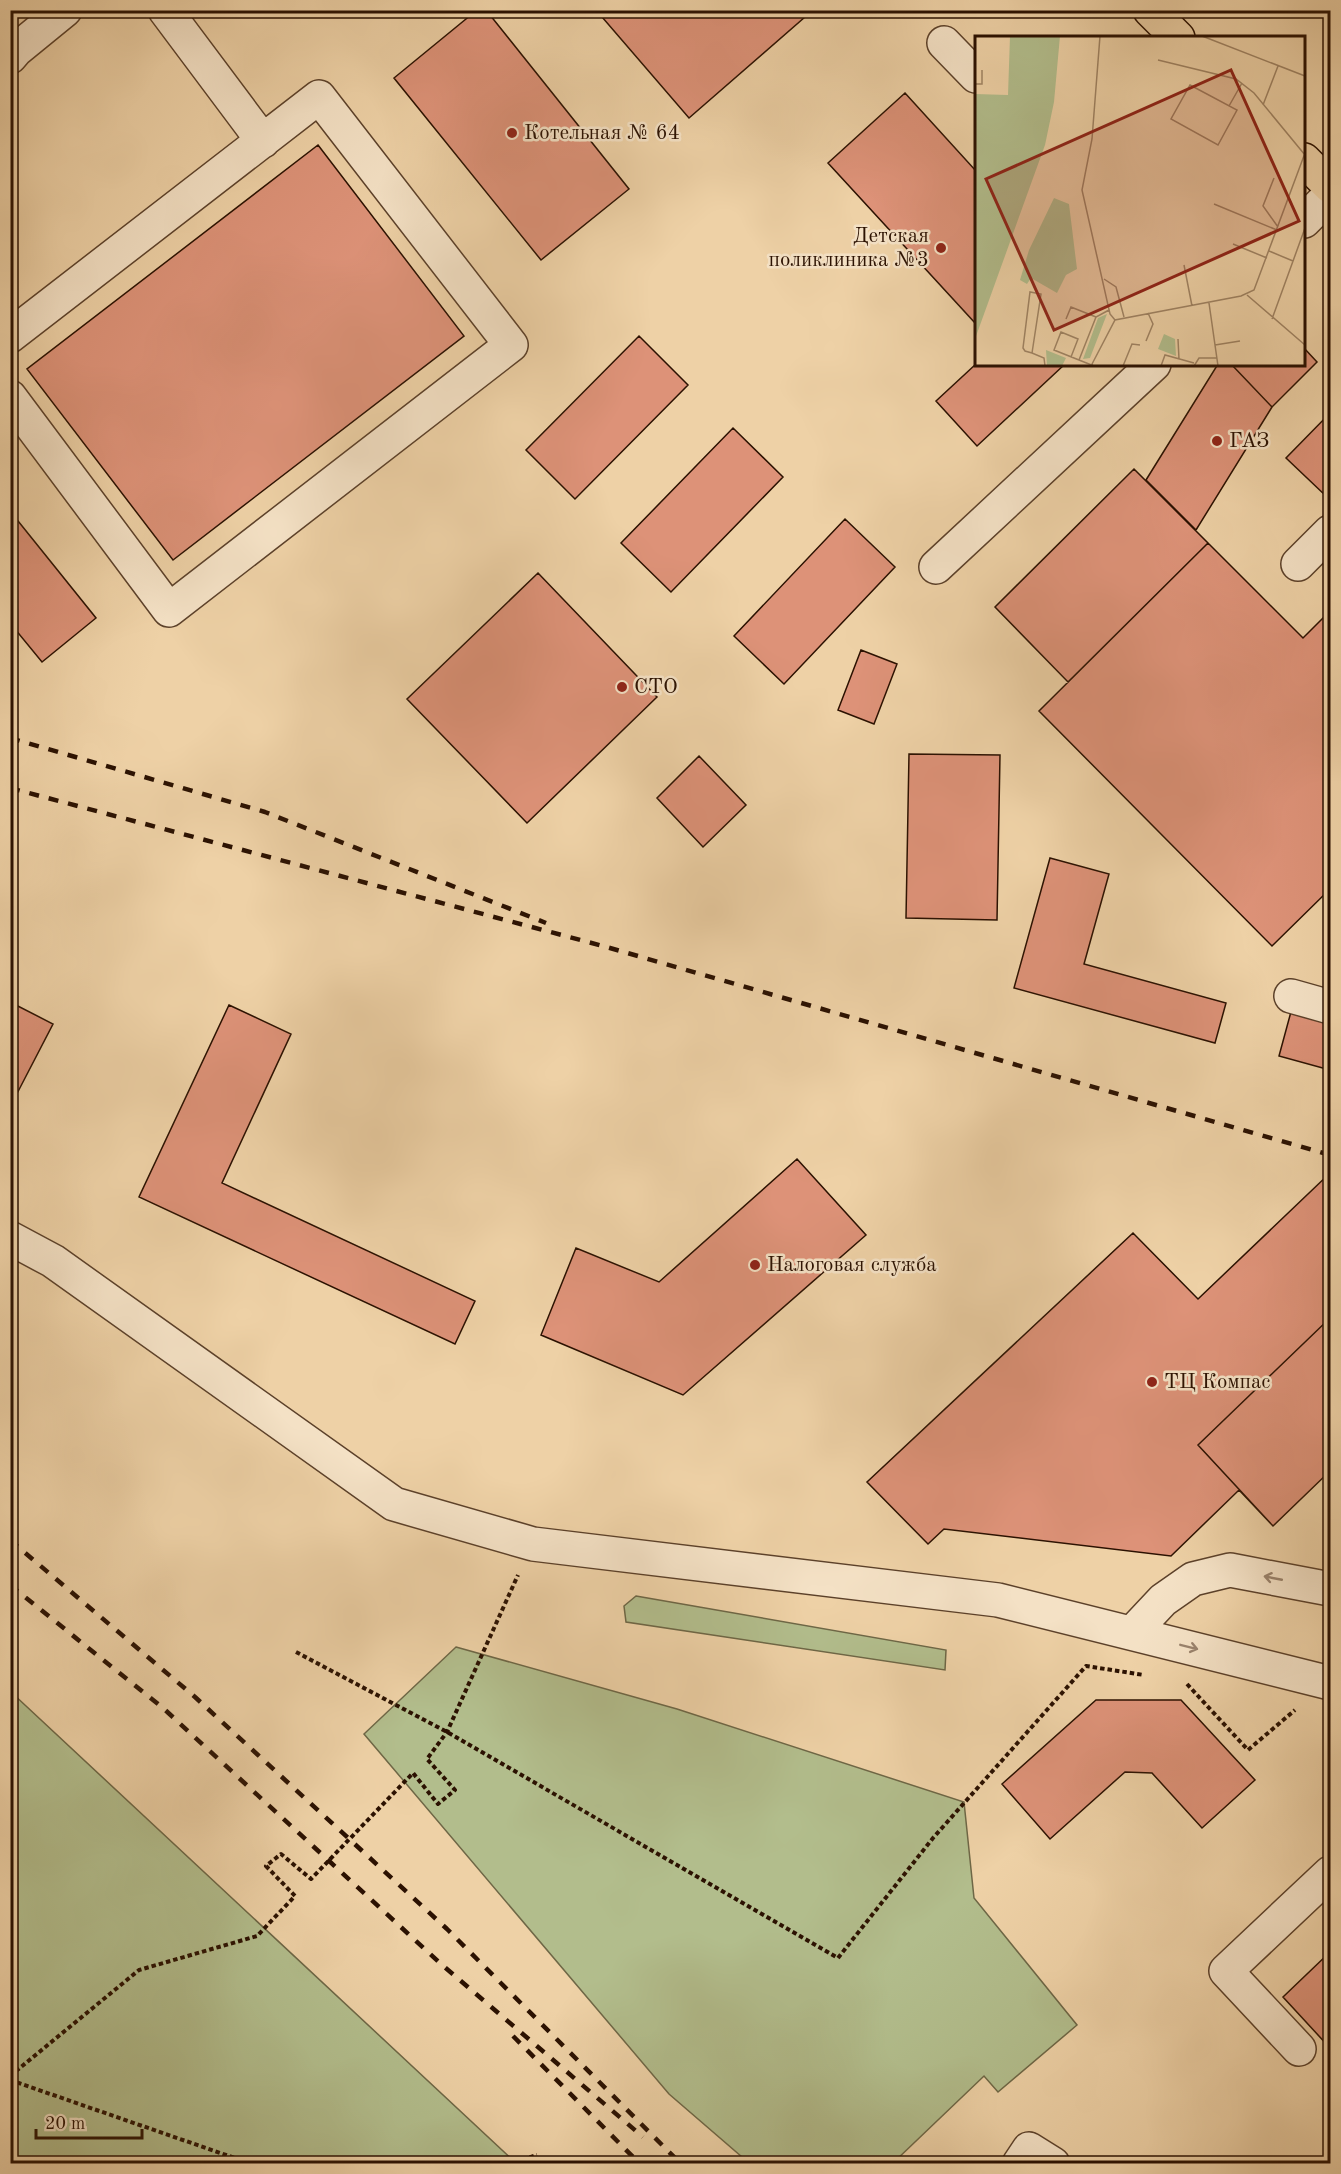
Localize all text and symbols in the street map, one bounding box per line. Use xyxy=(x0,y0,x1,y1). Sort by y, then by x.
inset map xyxy=(975,36,1305,366)
place label: Котельная № 64 xyxy=(524,123,680,144)
marker: Котельная № 64 xyxy=(505,126,519,140)
place label: Детская поликлиника №3 xyxy=(769,226,929,271)
marker: Детская поликлиника №3 xyxy=(934,241,948,255)
place label: ГАЗ xyxy=(1229,431,1269,452)
marker: ГАЗ xyxy=(1210,434,1224,448)
place label: СТО xyxy=(634,677,678,698)
marker: СТО xyxy=(615,680,629,694)
place label: Налоговая служба xyxy=(767,1255,937,1276)
marker: Налоговая служба xyxy=(748,1258,762,1272)
place label: ТЦ Компас xyxy=(1164,1372,1271,1393)
marker: ТЦ Компас xyxy=(1145,1375,1159,1389)
one-way arrow xyxy=(1264,1572,1283,1583)
one-way arrow xyxy=(1179,1642,1198,1654)
scale bar xyxy=(36,2102,142,2140)
text: 20 m xyxy=(45,2115,85,2133)

